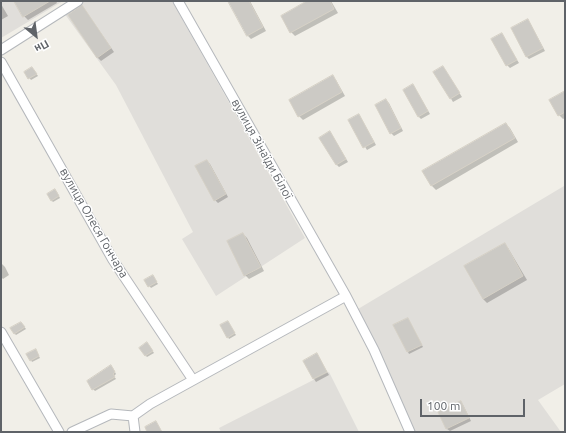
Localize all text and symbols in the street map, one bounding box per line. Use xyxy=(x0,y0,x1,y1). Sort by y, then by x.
north arrow xyxy=(16,16,56,56)
text: Пн xyxy=(33,38,51,55)
street label: вулиця Зінаїди Білої xyxy=(228,96,296,202)
street label: вулиця Олеся Гончара xyxy=(57,165,131,281)
scale bar xyxy=(422,391,527,417)
text: 100 m xyxy=(427,399,460,412)

